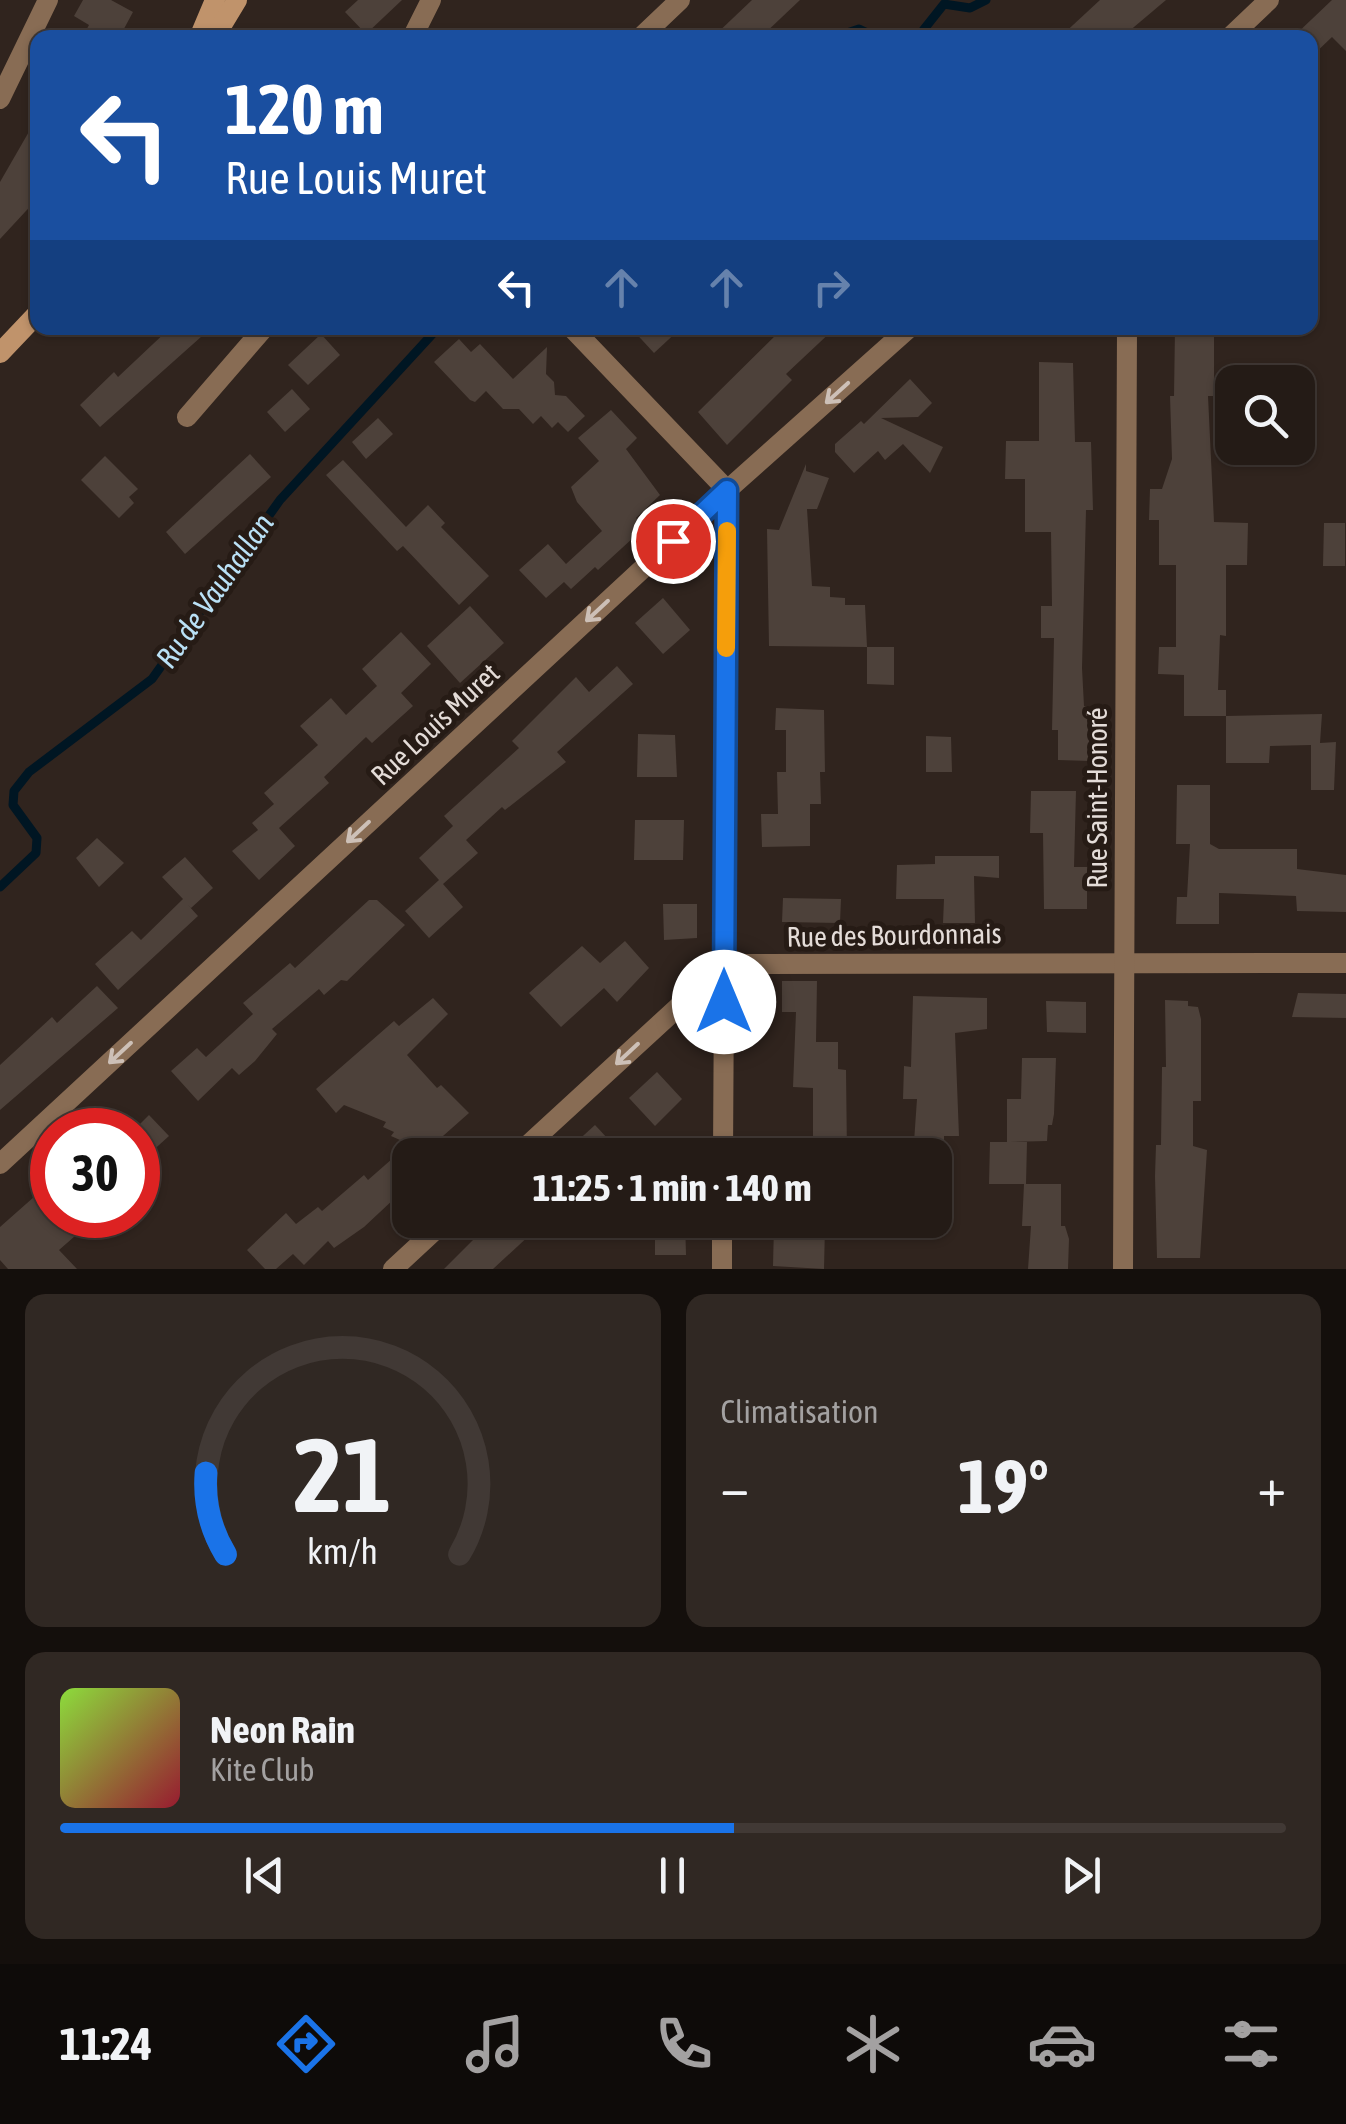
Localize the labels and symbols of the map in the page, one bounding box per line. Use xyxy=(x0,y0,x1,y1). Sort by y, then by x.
one-way arrow xyxy=(825,381,850,404)
pin xyxy=(631,499,716,584)
water label: Ru de Vauhallan xyxy=(149,507,280,674)
one-way arrow xyxy=(584,599,610,623)
street label: Rue Louis Muret xyxy=(364,657,506,791)
street label: Rue Saint-Honoré xyxy=(1081,707,1113,889)
one-way arrow xyxy=(346,820,371,843)
street label: Rue des Bourdonnais xyxy=(786,917,1002,953)
position arrow xyxy=(672,950,776,1054)
one-way arrow xyxy=(108,1041,132,1065)
one-way arrow xyxy=(615,1042,640,1065)
speed limit sign: 30 xyxy=(30,1108,160,1238)

